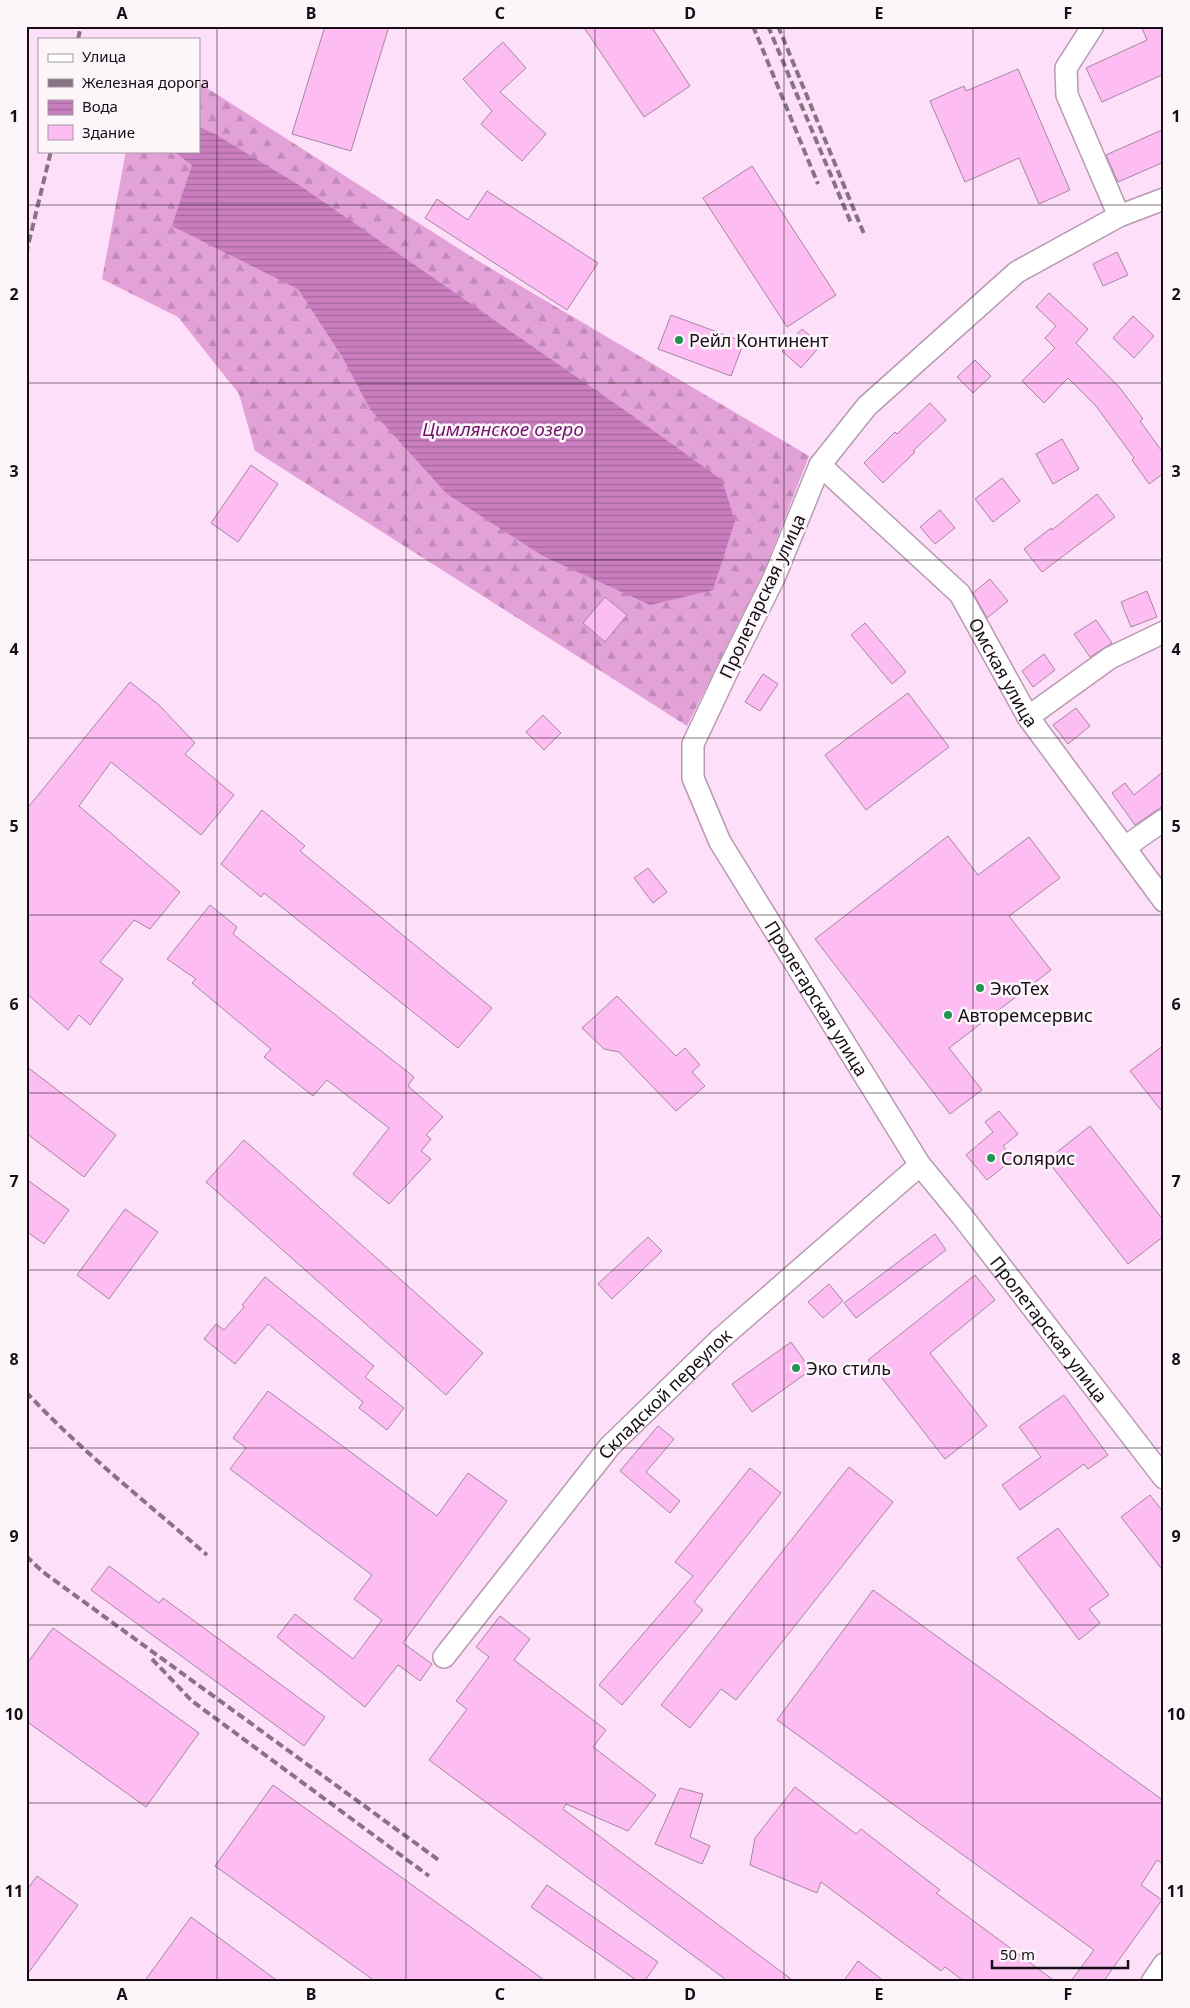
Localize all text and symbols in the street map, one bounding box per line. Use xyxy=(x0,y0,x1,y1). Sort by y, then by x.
text: A xyxy=(116,2,128,24)
text: B xyxy=(306,2,316,24)
text: C xyxy=(495,2,505,24)
text: D xyxy=(684,2,696,24)
text: E xyxy=(875,2,884,24)
text: F xyxy=(1064,2,1072,24)
legend xyxy=(38,38,200,152)
text: Улица xyxy=(82,46,126,66)
text: Железная дорога xyxy=(82,72,209,92)
text: Вода xyxy=(82,96,118,116)
text: 1 xyxy=(9,105,19,127)
text: 1 xyxy=(1171,105,1181,127)
text: Здание xyxy=(82,122,135,142)
text: 2 xyxy=(9,283,19,305)
text: 2 xyxy=(1171,283,1181,305)
place label: Рейл Континент xyxy=(689,328,829,352)
marker: Рейл Континент xyxy=(673,334,685,346)
water label: Цимлянское озеро xyxy=(422,416,584,442)
text: 3 xyxy=(9,460,19,482)
text: 3 xyxy=(1171,460,1181,482)
street label: Пролетарская улица xyxy=(713,510,811,682)
street label: Омская улица xyxy=(963,613,1044,732)
text: 4 xyxy=(9,638,19,660)
text: 4 xyxy=(1171,638,1181,660)
text: 5 xyxy=(9,815,19,837)
text: 5 xyxy=(1171,815,1181,837)
street label: Пролетарская улица xyxy=(759,916,874,1081)
place label: ЭкоТех xyxy=(990,976,1050,1000)
marker: ЭкоТех xyxy=(974,982,986,994)
text: 6 xyxy=(9,993,19,1015)
text: 6 xyxy=(1171,993,1181,1015)
place label: Авторемсервис xyxy=(958,1003,1093,1027)
marker: Авторемсервис xyxy=(942,1009,954,1021)
place label: Солярис xyxy=(1001,1146,1075,1170)
marker: Солярис xyxy=(985,1152,997,1164)
text: 7 xyxy=(9,1170,19,1192)
text: 7 xyxy=(1171,1170,1181,1192)
street label: Пролетарская улица xyxy=(985,1251,1113,1407)
street label: Складской переулок xyxy=(592,1323,736,1464)
text: 8 xyxy=(9,1348,19,1370)
text: 8 xyxy=(1171,1348,1181,1370)
place label: Эко стиль xyxy=(806,1356,891,1380)
marker: Эко стиль xyxy=(790,1362,802,1374)
text: 9 xyxy=(9,1525,19,1547)
text: 9 xyxy=(1171,1525,1181,1547)
text: 10 xyxy=(5,1703,23,1725)
text: 10 xyxy=(1167,1703,1185,1725)
text: 11 xyxy=(5,1880,23,1902)
text: 11 xyxy=(1167,1880,1185,1902)
scale bar xyxy=(992,1938,1129,1970)
text: 50 m xyxy=(1000,1944,1035,1964)
text: A xyxy=(116,1983,128,2005)
text: B xyxy=(306,1983,316,2005)
text: C xyxy=(495,1983,505,2005)
text: D xyxy=(684,1983,696,2005)
text: E xyxy=(875,1983,884,2005)
text: F xyxy=(1064,1983,1072,2005)

